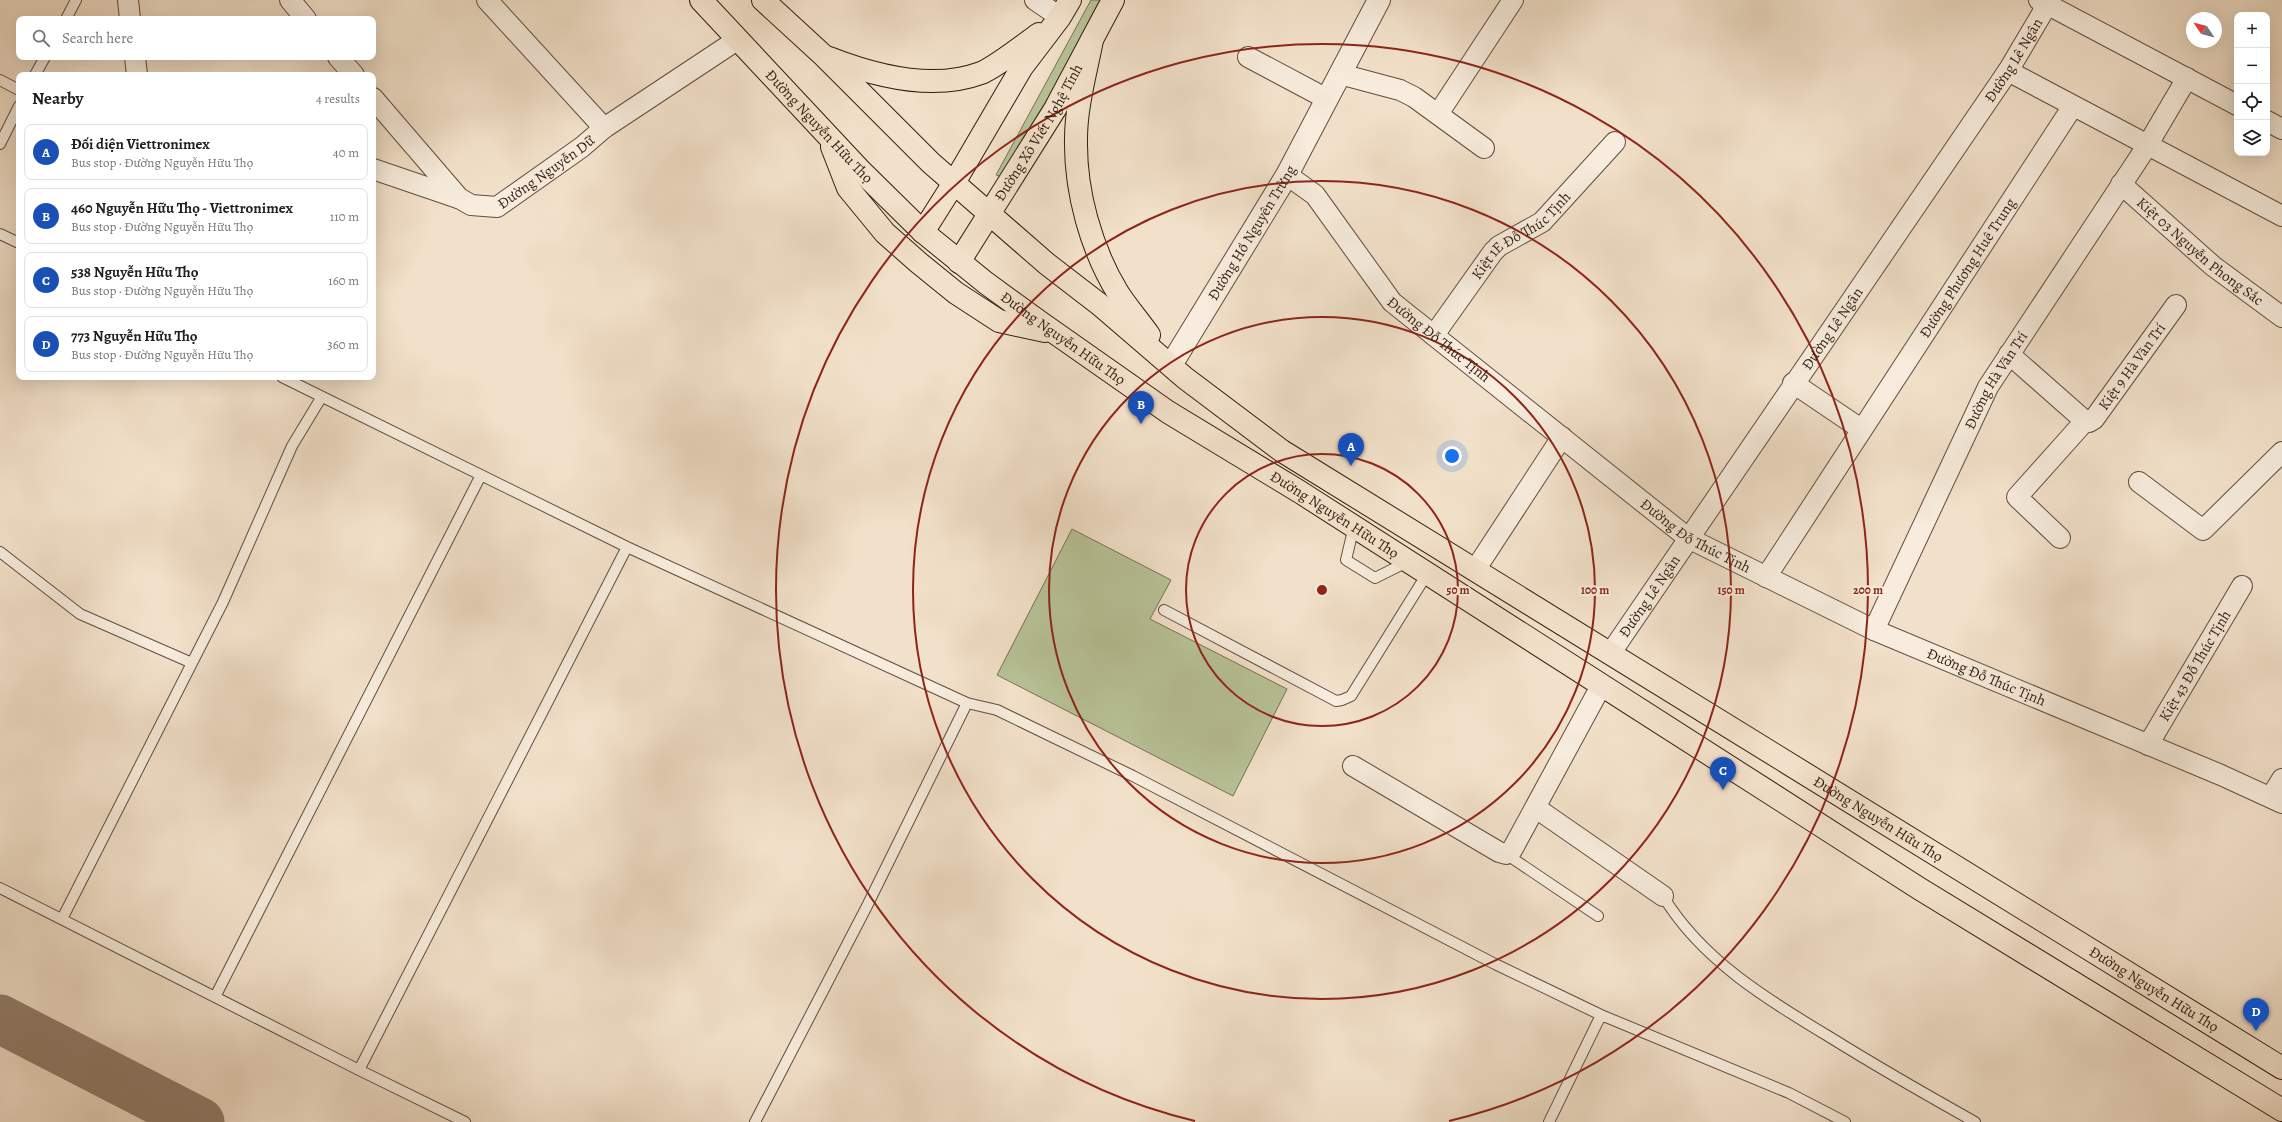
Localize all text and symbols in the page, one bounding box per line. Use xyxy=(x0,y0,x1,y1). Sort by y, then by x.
north arrow xyxy=(2186,12,2222,48)
map controls xyxy=(2234,12,2270,156)
button: + xyxy=(2234,12,2270,48)
street label: Đường Lê Ngân xyxy=(1980,14,2047,106)
search box xyxy=(16,16,376,60)
icon: search xyxy=(30,27,52,49)
text: Search here xyxy=(62,28,133,48)
button: − xyxy=(2234,48,2270,84)
street label: Đường Xô Viết Nghệ Tĩnh xyxy=(990,60,1087,205)
street label: Đường Nguyễn Hữu Thọ xyxy=(761,65,878,187)
button: locate xyxy=(2234,84,2270,120)
text: Nearby xyxy=(32,87,83,110)
text: 4 results xyxy=(316,90,360,107)
button: layers xyxy=(2234,120,2270,156)
street label: Đường Nguyễn Dữ xyxy=(493,130,599,214)
text: Đối diện Viettronimex xyxy=(71,134,210,154)
text: A xyxy=(42,144,50,161)
text: 40 m xyxy=(333,144,359,161)
text: Bus stop · Đường Nguyễn Hữu Thọ xyxy=(71,154,253,171)
street label: Đường Hồ Nguyên Trừng xyxy=(1203,161,1301,304)
street label: Kiệt 1E Đỗ Thúc Tịnh xyxy=(1467,187,1575,283)
street label: Kiệt 03 Nguyễn Phong Sắc xyxy=(2132,193,2268,310)
street label: Đường Phương Huê Trung xyxy=(1915,194,2021,342)
text: 460 Nguyễn Hữu Thọ - Viettronimex xyxy=(71,198,293,218)
text: B xyxy=(42,208,50,225)
text: 110 m xyxy=(330,208,359,225)
text: Bus stop · Đường Nguyễn Hữu Thọ xyxy=(71,218,253,235)
text: 538 Nguyễn Hữu Thọ xyxy=(71,262,198,282)
text: C xyxy=(42,272,50,289)
text: 160 m xyxy=(328,272,359,289)
text: Bus stop · Đường Nguyễn Hữu Thọ xyxy=(71,282,253,299)
street label: Đường Lê Ngân xyxy=(1797,283,1867,374)
street label: Đường Nguyễn Hữu Thọ xyxy=(996,287,1130,389)
street label: Đường Đỗ Thúc Tịnh xyxy=(1383,292,1495,387)
street label: Kiệt 9 Hà Văn Trí xyxy=(2094,319,2170,414)
text: 773 Nguyễn Hữu Thọ xyxy=(71,326,197,346)
street label: Đường Hà Văn Trí xyxy=(1960,327,2032,433)
text: D xyxy=(41,336,51,353)
text: 360 m xyxy=(327,336,359,353)
text: Bus stop · Đường Nguyễn Hữu Thọ xyxy=(71,346,253,363)
pin: B xyxy=(1128,391,1154,424)
pin: A xyxy=(1338,433,1364,466)
your location xyxy=(1442,446,1462,466)
street label: Đường Nguyễn Hữu Thọ xyxy=(1266,466,1403,563)
street label: Đường Đỗ Thúc Tịnh xyxy=(1636,494,1754,577)
street label: Đường Lê Ngân xyxy=(1614,551,1685,641)
text: 50 m xyxy=(1446,582,1470,598)
text: 100 m xyxy=(1581,582,1609,598)
text: 150 m xyxy=(1717,582,1745,598)
text: 200 m xyxy=(1853,582,1883,598)
centre of rings xyxy=(1315,583,1329,597)
street label: Kiệt 43 Đỗ Thúc Tịnh xyxy=(2154,606,2236,725)
street label: Đường Đỗ Thúc Tịnh xyxy=(1924,643,2049,711)
pin: C xyxy=(1710,757,1736,790)
street label: Đường Nguyễn Hữu Thọ xyxy=(1810,771,1947,867)
street label: Đường Nguyễn Hữu Thọ xyxy=(2085,941,2223,1037)
pin: D xyxy=(2243,998,2269,1031)

